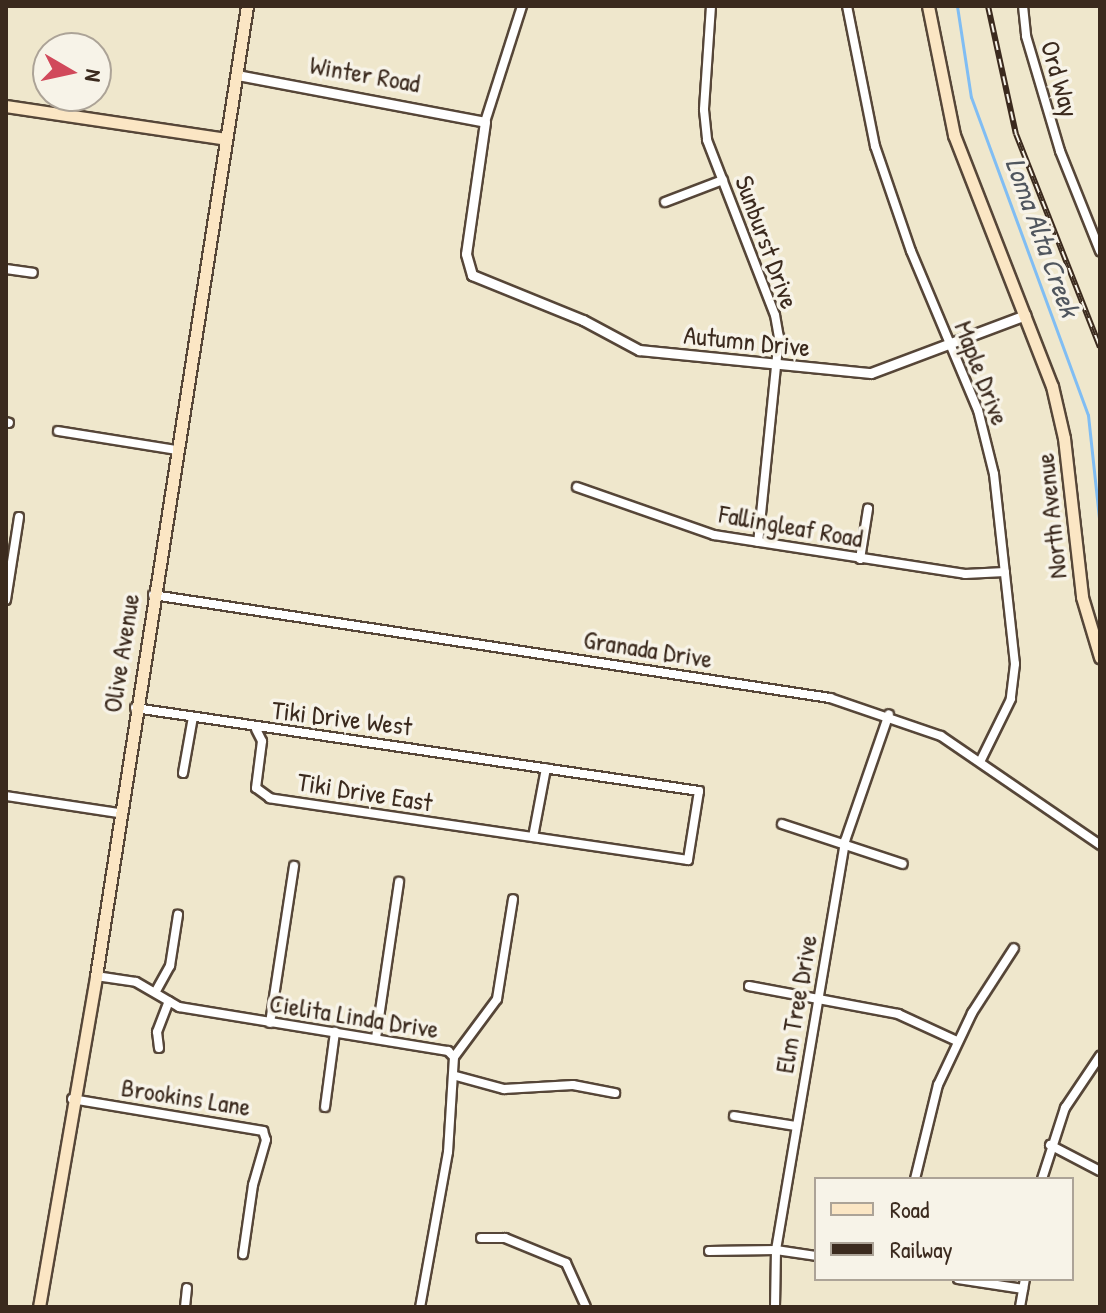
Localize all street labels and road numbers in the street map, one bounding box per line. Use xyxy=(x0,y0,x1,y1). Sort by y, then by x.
street label: Ord Way xyxy=(1034,37,1086,121)
street label: Winter Road xyxy=(307,49,423,99)
street label: Sunburst Drive xyxy=(729,171,805,313)
street label: Maple Drive xyxy=(948,317,1016,429)
street label: Autumn Drive xyxy=(682,319,812,363)
street label: North Avenue xyxy=(1029,452,1073,580)
street label: Fallingleaf Road xyxy=(717,498,865,554)
street label: Olive Avenue xyxy=(96,591,146,715)
street label: Granada Drive xyxy=(581,623,715,675)
street label: Tiki Drive West xyxy=(270,694,414,742)
street label: Tiki Drive East xyxy=(295,766,435,818)
street label: Elm Tree Drive xyxy=(768,932,824,1076)
street label: Cielita Linda Drive xyxy=(267,987,441,1045)
street label: Brookins Lane xyxy=(119,1071,253,1123)

